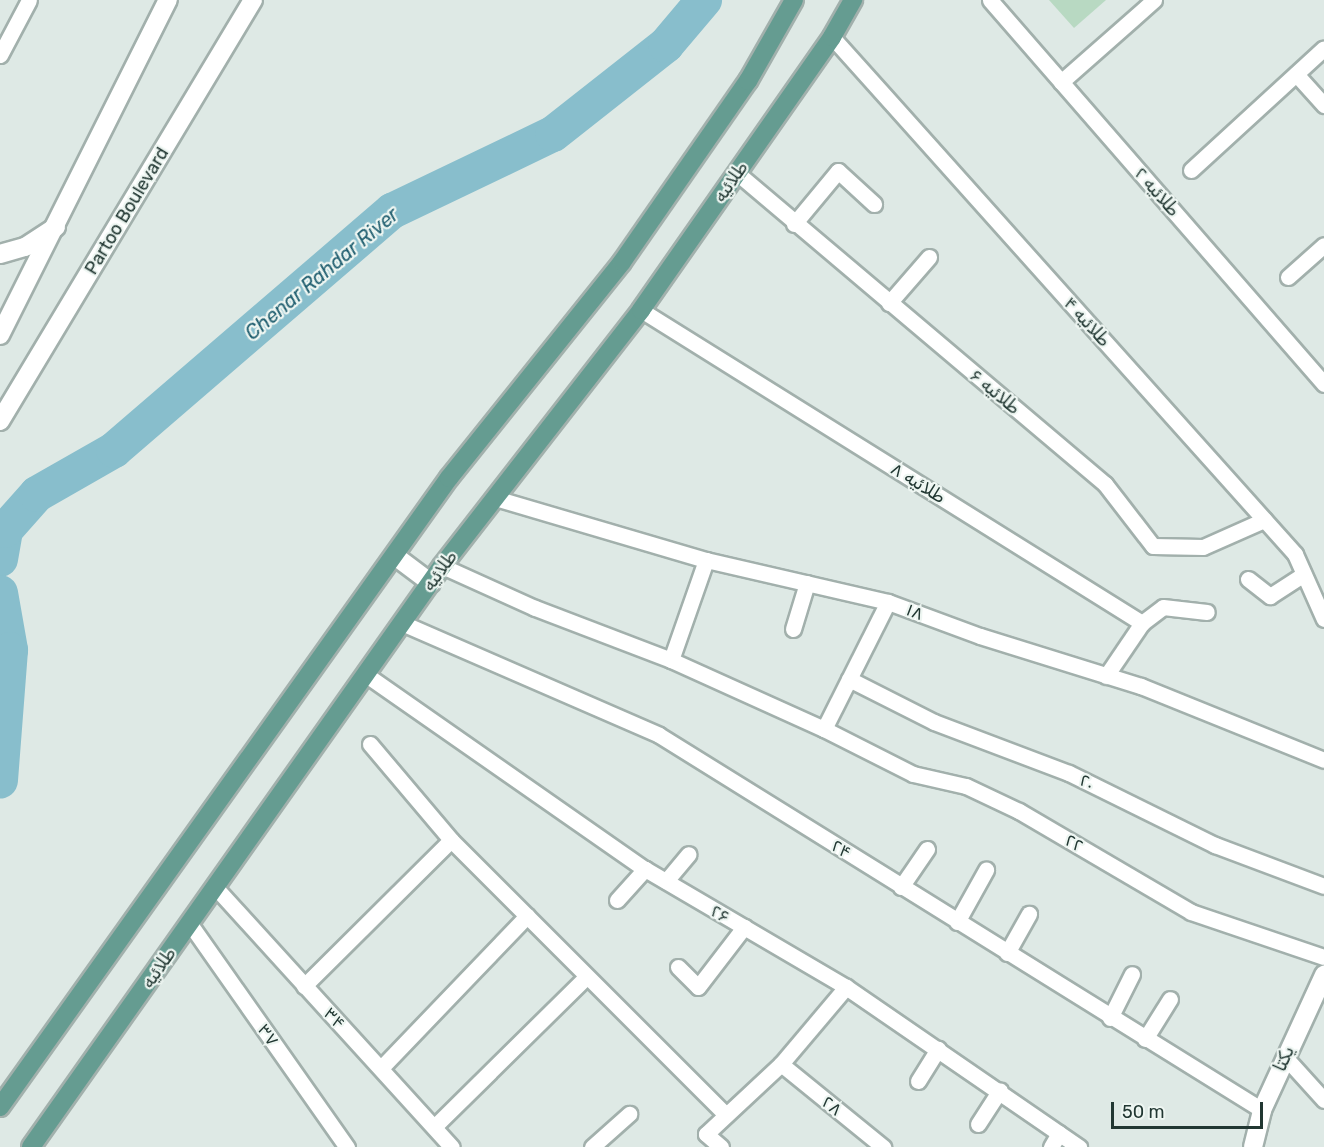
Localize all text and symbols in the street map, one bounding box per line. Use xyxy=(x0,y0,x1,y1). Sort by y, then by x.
street label: Partoo Boulevard xyxy=(81,144,173,278)
street label: طلائیه xyxy=(709,157,753,207)
street label: طلائیه ۲ xyxy=(1130,163,1184,221)
water label: Chenar Rahdar River xyxy=(240,203,404,345)
street label: طلائیه ۴ xyxy=(1059,293,1115,351)
street label: طلائیه ۶ xyxy=(965,365,1025,419)
street label: طلائیه ۸ xyxy=(887,458,949,508)
street label: طلائیه xyxy=(418,546,462,596)
street label: ۱۸ xyxy=(903,599,927,625)
street label: ۲۰ xyxy=(1076,769,1098,795)
street label: ۲۲ xyxy=(1061,829,1087,857)
street label: ۲۴ xyxy=(827,835,855,863)
street label: ۲۶ xyxy=(707,900,733,928)
street label: طلائیه xyxy=(137,943,181,993)
street label: ۳۴ xyxy=(319,1003,349,1033)
street label: ۳۷ xyxy=(253,1019,283,1051)
street label: یکتا xyxy=(1269,1043,1299,1075)
scale bar xyxy=(1114,1090,1266,1128)
street label: ۲۸ xyxy=(817,1091,847,1121)
text: 50 m xyxy=(1122,1101,1165,1123)

